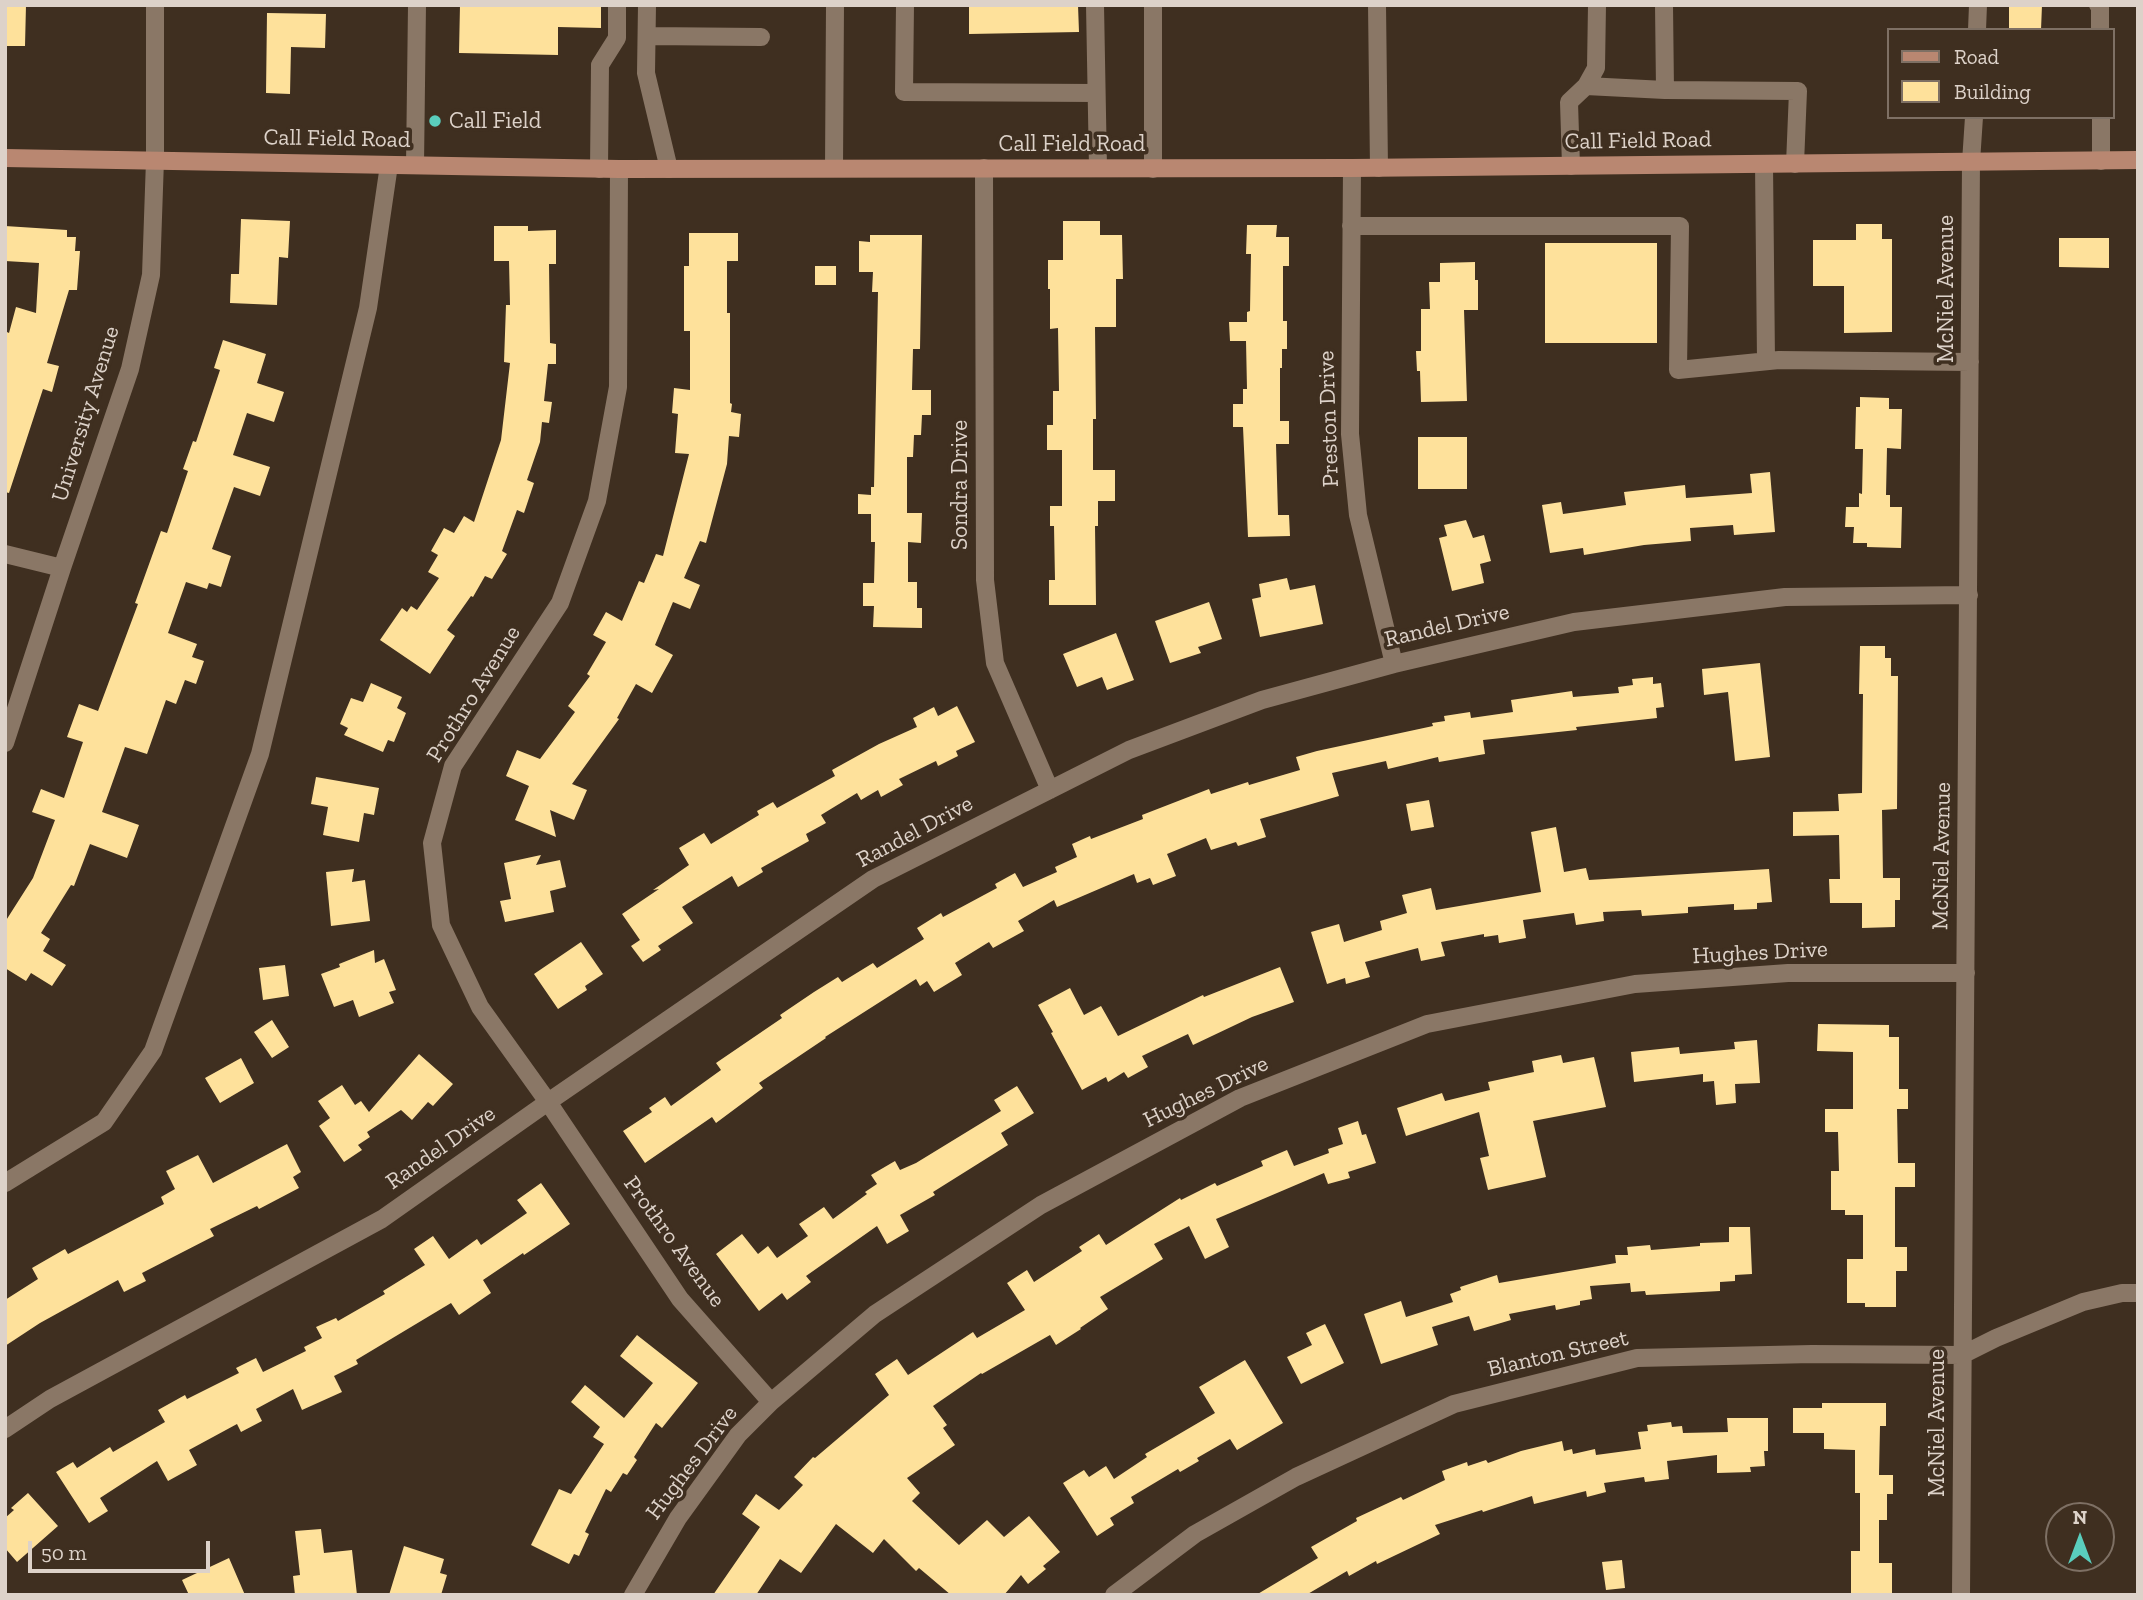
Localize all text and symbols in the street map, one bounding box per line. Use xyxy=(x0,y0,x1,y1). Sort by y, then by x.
legend xyxy=(1888,28,2115,119)
text: Road xyxy=(1954,44,1999,69)
text: Building xyxy=(1954,79,2031,104)
place label: Call Field xyxy=(449,107,541,135)
marker: Call Field xyxy=(427,113,443,129)
street label: Call Field Road xyxy=(263,124,411,154)
street label: Call Field Road xyxy=(1564,126,1712,156)
street label: Call Field Road xyxy=(999,130,1145,158)
street label: McNiel Avenue xyxy=(1932,215,1960,363)
street label: University Avenue xyxy=(46,323,126,505)
street label: Preston Drive xyxy=(1313,350,1345,488)
street label: Sondra Drive xyxy=(946,420,974,550)
street label: Randel Drive xyxy=(1382,598,1512,654)
street label: Prothro Avenue xyxy=(421,621,527,767)
street label: McNiel Avenue xyxy=(1927,782,1957,930)
street label: Randel Drive xyxy=(852,790,978,874)
street label: Hughes Drive xyxy=(1692,936,1828,970)
street label: Hughes Drive xyxy=(1139,1050,1273,1134)
street label: Randel Drive xyxy=(381,1100,501,1196)
street label: Prothro Avenue xyxy=(617,1171,731,1313)
street label: Blanton Street xyxy=(1485,1324,1631,1384)
street label: McNiel Avenue xyxy=(1923,1349,1951,1497)
street label: Hughes Drive xyxy=(640,1401,744,1525)
north arrow xyxy=(2045,1502,2115,1572)
text: N xyxy=(2073,1506,2087,1529)
scale bar xyxy=(32,1526,214,1570)
text: 50 m xyxy=(41,1540,87,1565)

